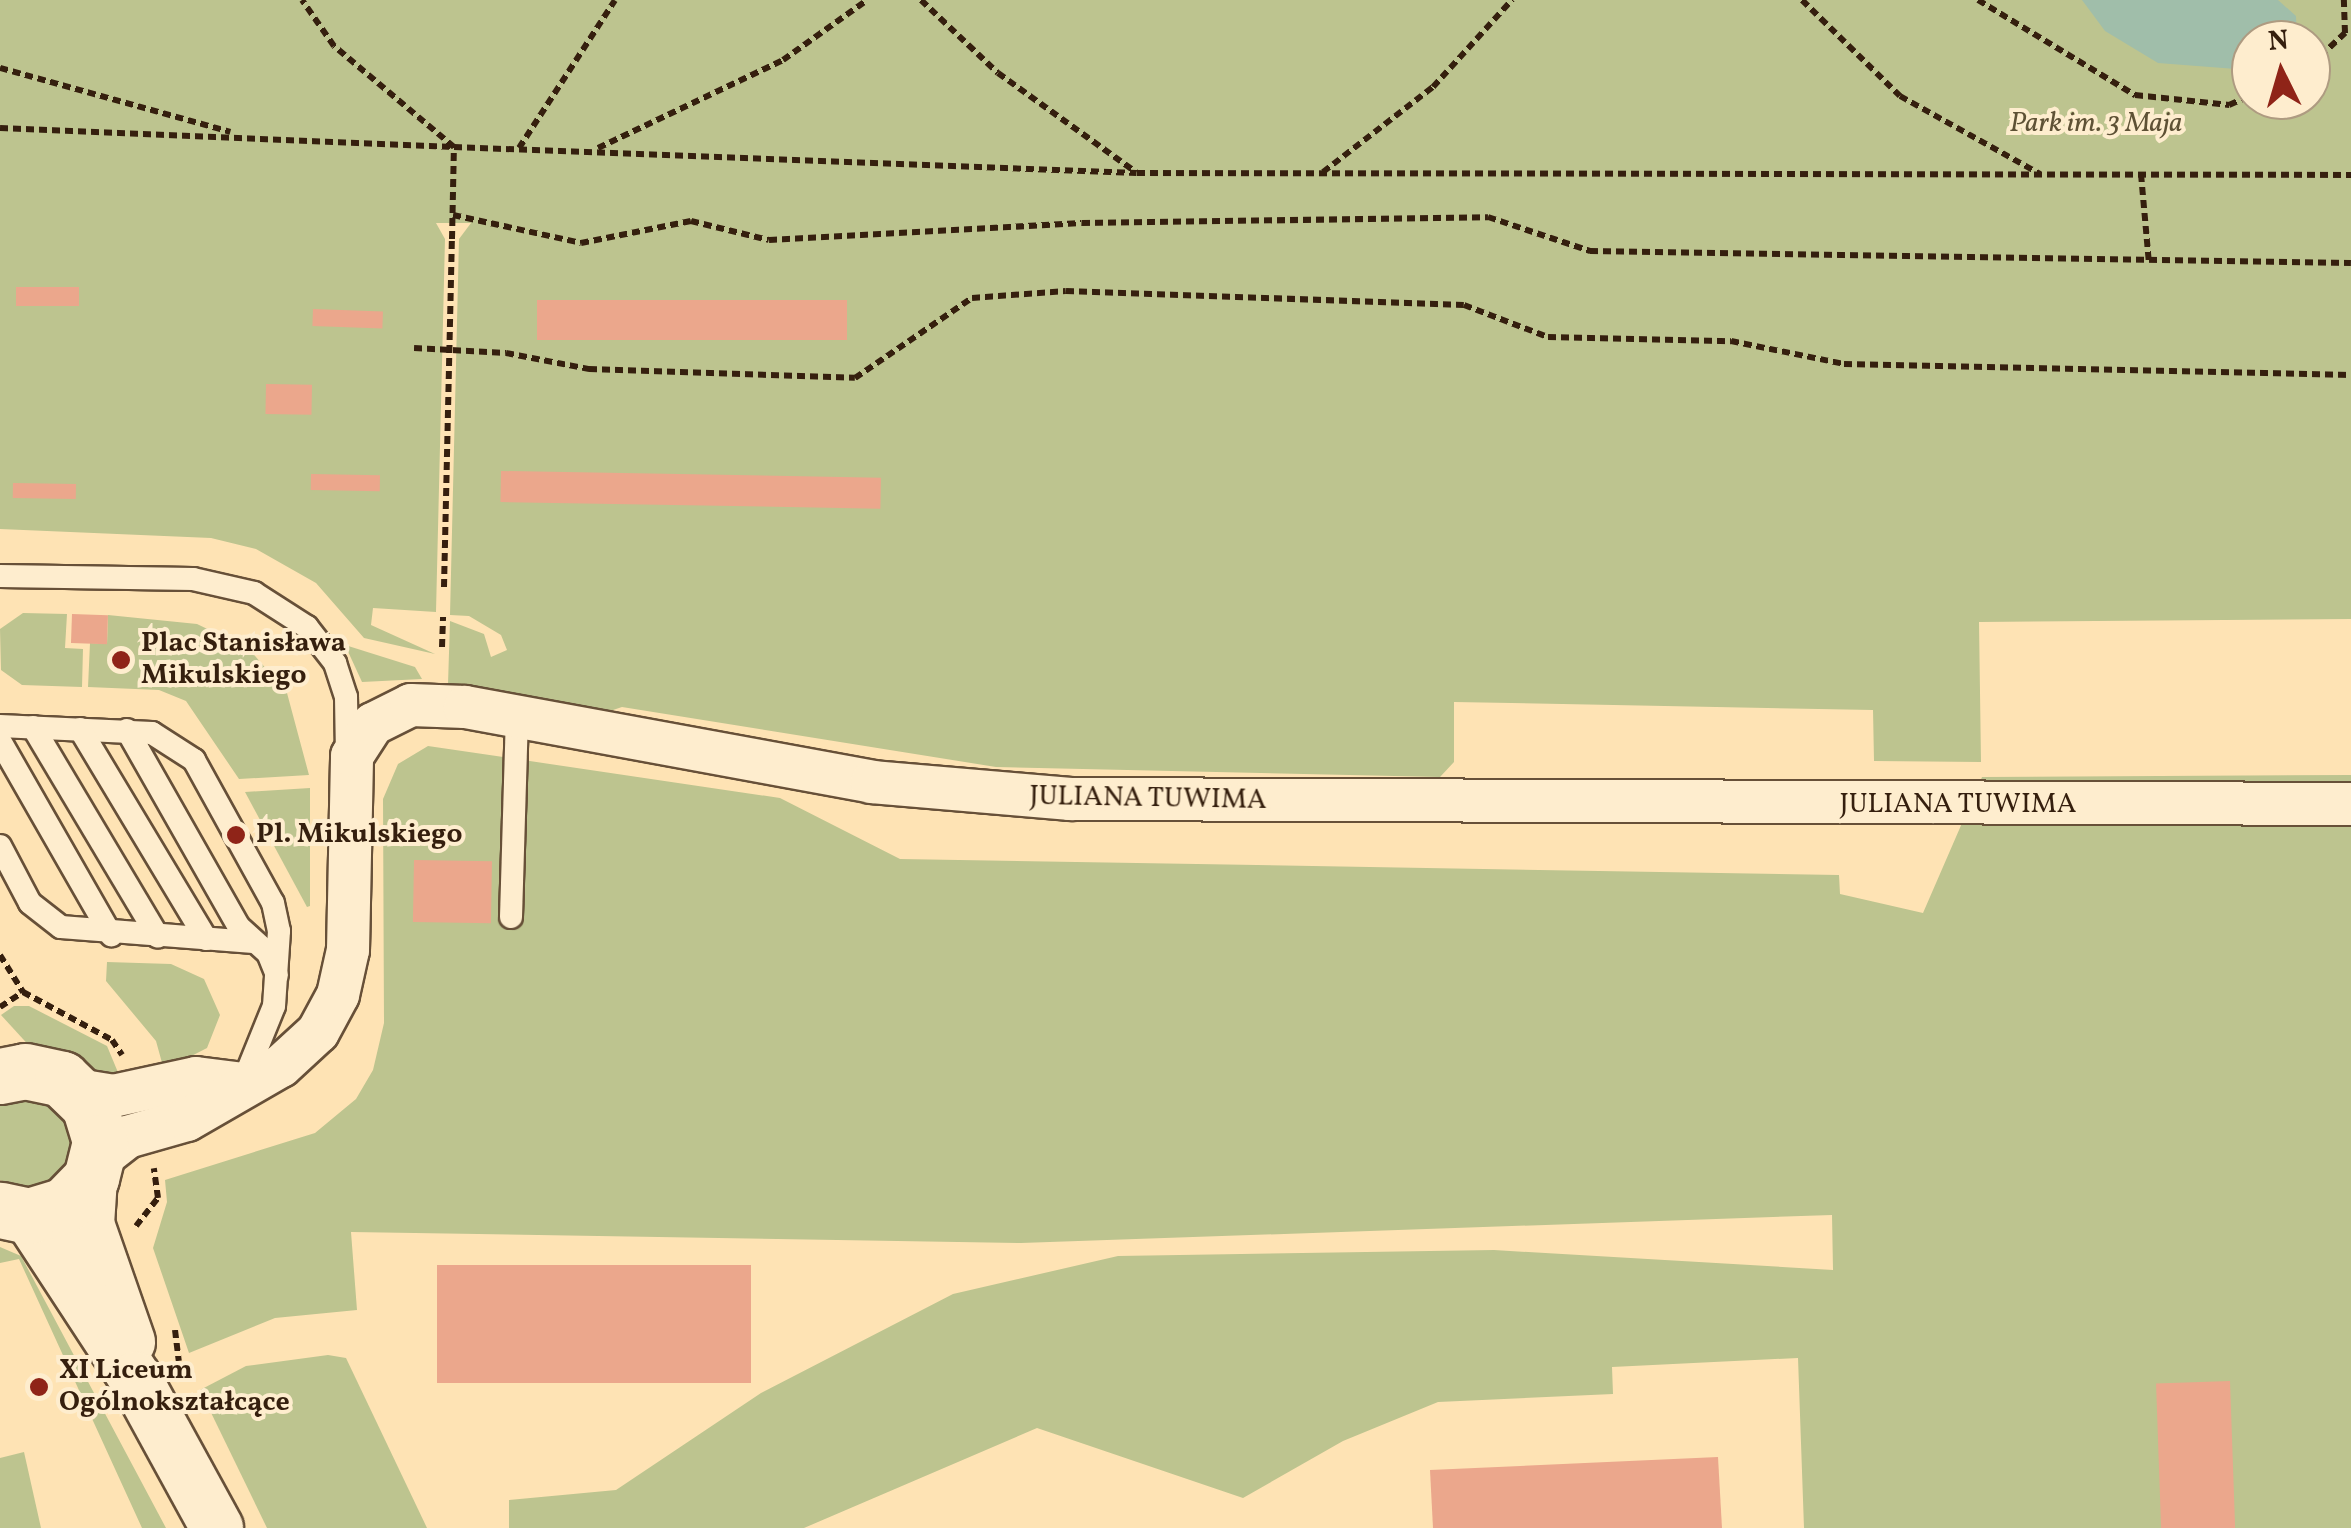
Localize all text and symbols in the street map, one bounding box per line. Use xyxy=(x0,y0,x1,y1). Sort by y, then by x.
north arrow xyxy=(2231,20,2331,120)
text: N xyxy=(2267,21,2290,62)
park label: Park im. 3 Maja xyxy=(2009,107,2183,141)
place label: Plac Stanisława Mikulskiego xyxy=(141,627,346,693)
marker: Plac Stanisława Mikulskiego xyxy=(110,649,132,671)
street label: JULIANA TUWIMA xyxy=(1029,780,1267,818)
street label: JULIANA TUWIMA xyxy=(1839,788,2077,822)
place label: Pl. Mikulskiego xyxy=(256,818,463,852)
marker: Pl. Mikulskiego xyxy=(225,824,247,846)
place label: XI Liceum Ogólnokształcące xyxy=(59,1354,290,1420)
marker: XI Liceum Ogólnokształcące xyxy=(28,1376,50,1398)

